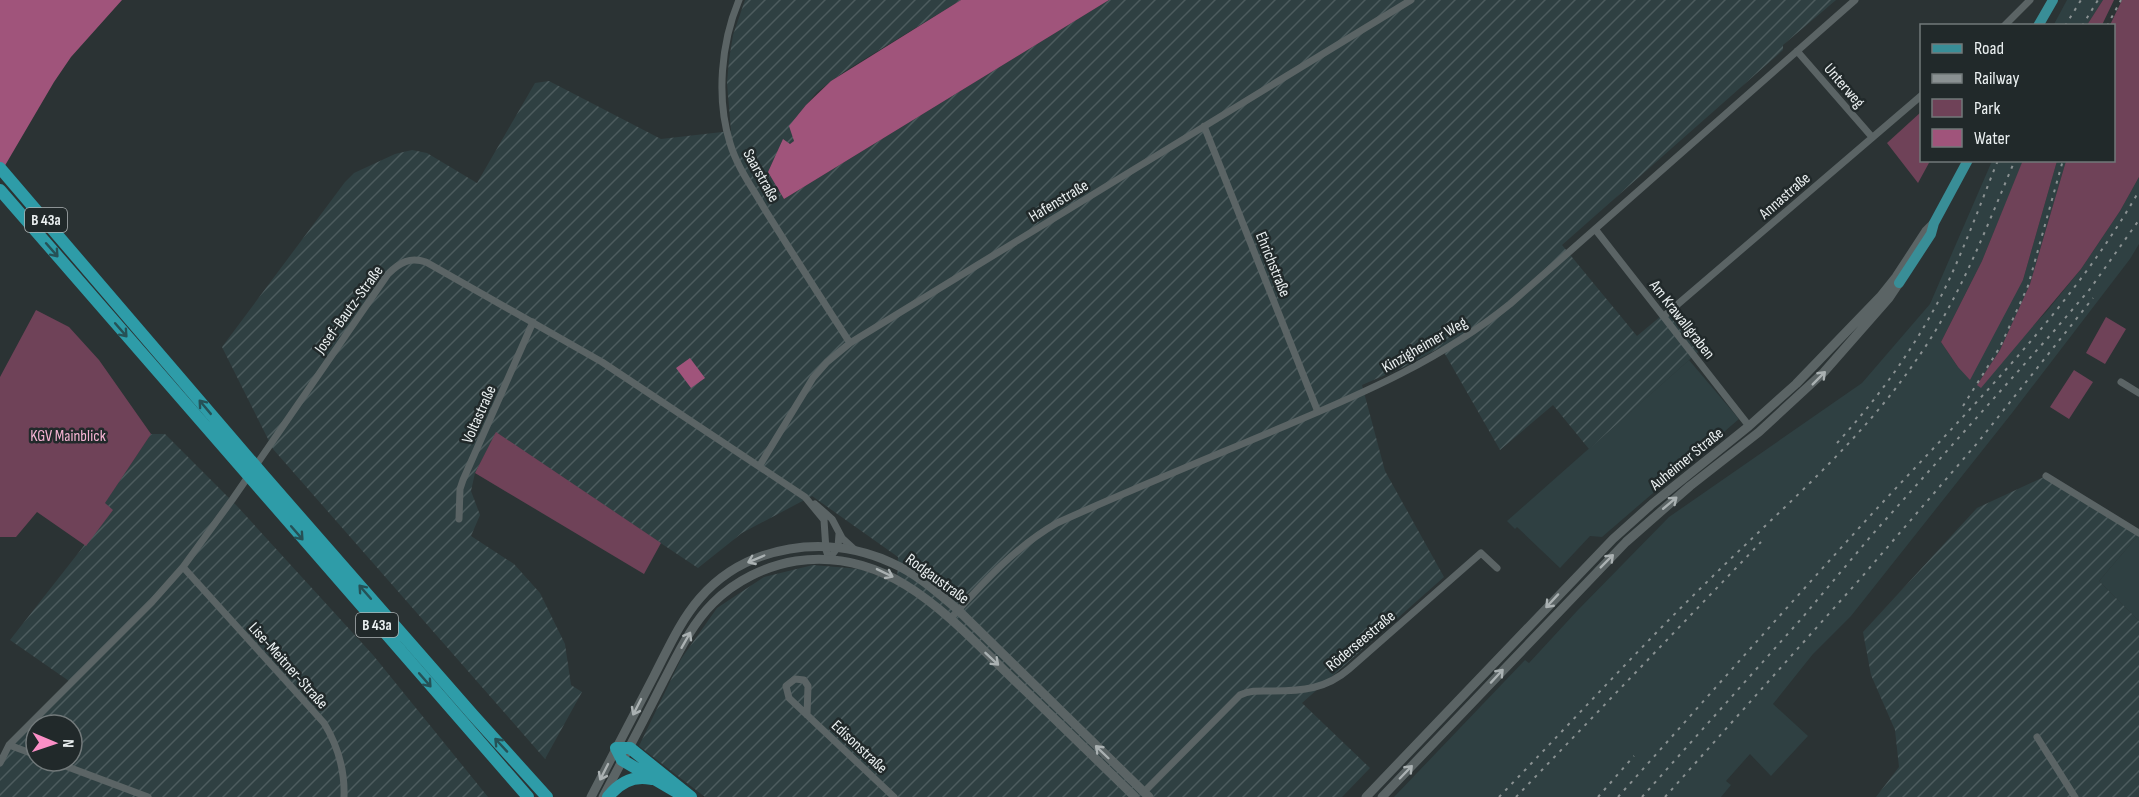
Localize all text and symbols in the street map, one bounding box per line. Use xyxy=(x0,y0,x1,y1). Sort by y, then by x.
legend xyxy=(1920,24,2115,162)
text: Road xyxy=(1974,38,2004,59)
street label: Unterweg xyxy=(1819,60,1868,112)
text: Railway xyxy=(1974,68,2019,89)
text: Park xyxy=(1974,98,2000,119)
text: Water xyxy=(1974,128,2010,149)
street label: Saarstraße xyxy=(738,146,783,206)
street label: Annastraße xyxy=(1755,169,1814,224)
street label: Hafenstraße xyxy=(1026,176,1092,226)
road number: B 43a xyxy=(25,208,67,232)
street label: Ehrichstraße xyxy=(1251,229,1294,300)
one-way arrow xyxy=(45,243,59,258)
street label: Josef-Bautz-Straße xyxy=(310,262,388,358)
street label: Am Krawallgraben xyxy=(1644,276,1719,363)
street label: Kinzigheimer Weg xyxy=(1379,313,1471,377)
one-way arrow xyxy=(114,322,128,337)
one-way arrow xyxy=(1811,370,1826,385)
street label: Voltastraße xyxy=(458,383,501,447)
one-way arrow xyxy=(199,399,212,415)
street label: Auheimer Straße xyxy=(1646,424,1728,495)
park label: KGV Mainblick xyxy=(30,427,106,446)
one-way arrow xyxy=(1662,497,1678,510)
one-way arrow xyxy=(290,525,304,540)
street label: Rodgaustraße xyxy=(902,550,973,609)
one-way arrow xyxy=(1600,553,1614,568)
one-way arrow xyxy=(747,554,766,565)
one-way arrow xyxy=(876,568,894,580)
one-way arrow xyxy=(358,585,372,600)
one-way arrow xyxy=(1545,594,1560,609)
street label: Röderseestraße xyxy=(1323,607,1399,675)
road number: B 43a xyxy=(356,613,398,637)
street label: Lise-Meitner-Straße xyxy=(244,619,332,713)
one-way arrow xyxy=(680,632,692,649)
one-way arrow xyxy=(985,652,1000,666)
one-way arrow xyxy=(1490,669,1504,684)
one-way arrow xyxy=(418,672,432,687)
one-way arrow xyxy=(631,698,643,716)
north arrow xyxy=(24,713,84,773)
street label: Edisonstraße xyxy=(827,716,891,778)
one-way arrow xyxy=(494,738,508,753)
text: N xyxy=(58,739,77,748)
one-way arrow xyxy=(1095,745,1110,759)
one-way arrow xyxy=(597,763,609,781)
one-way arrow xyxy=(1399,764,1414,779)

